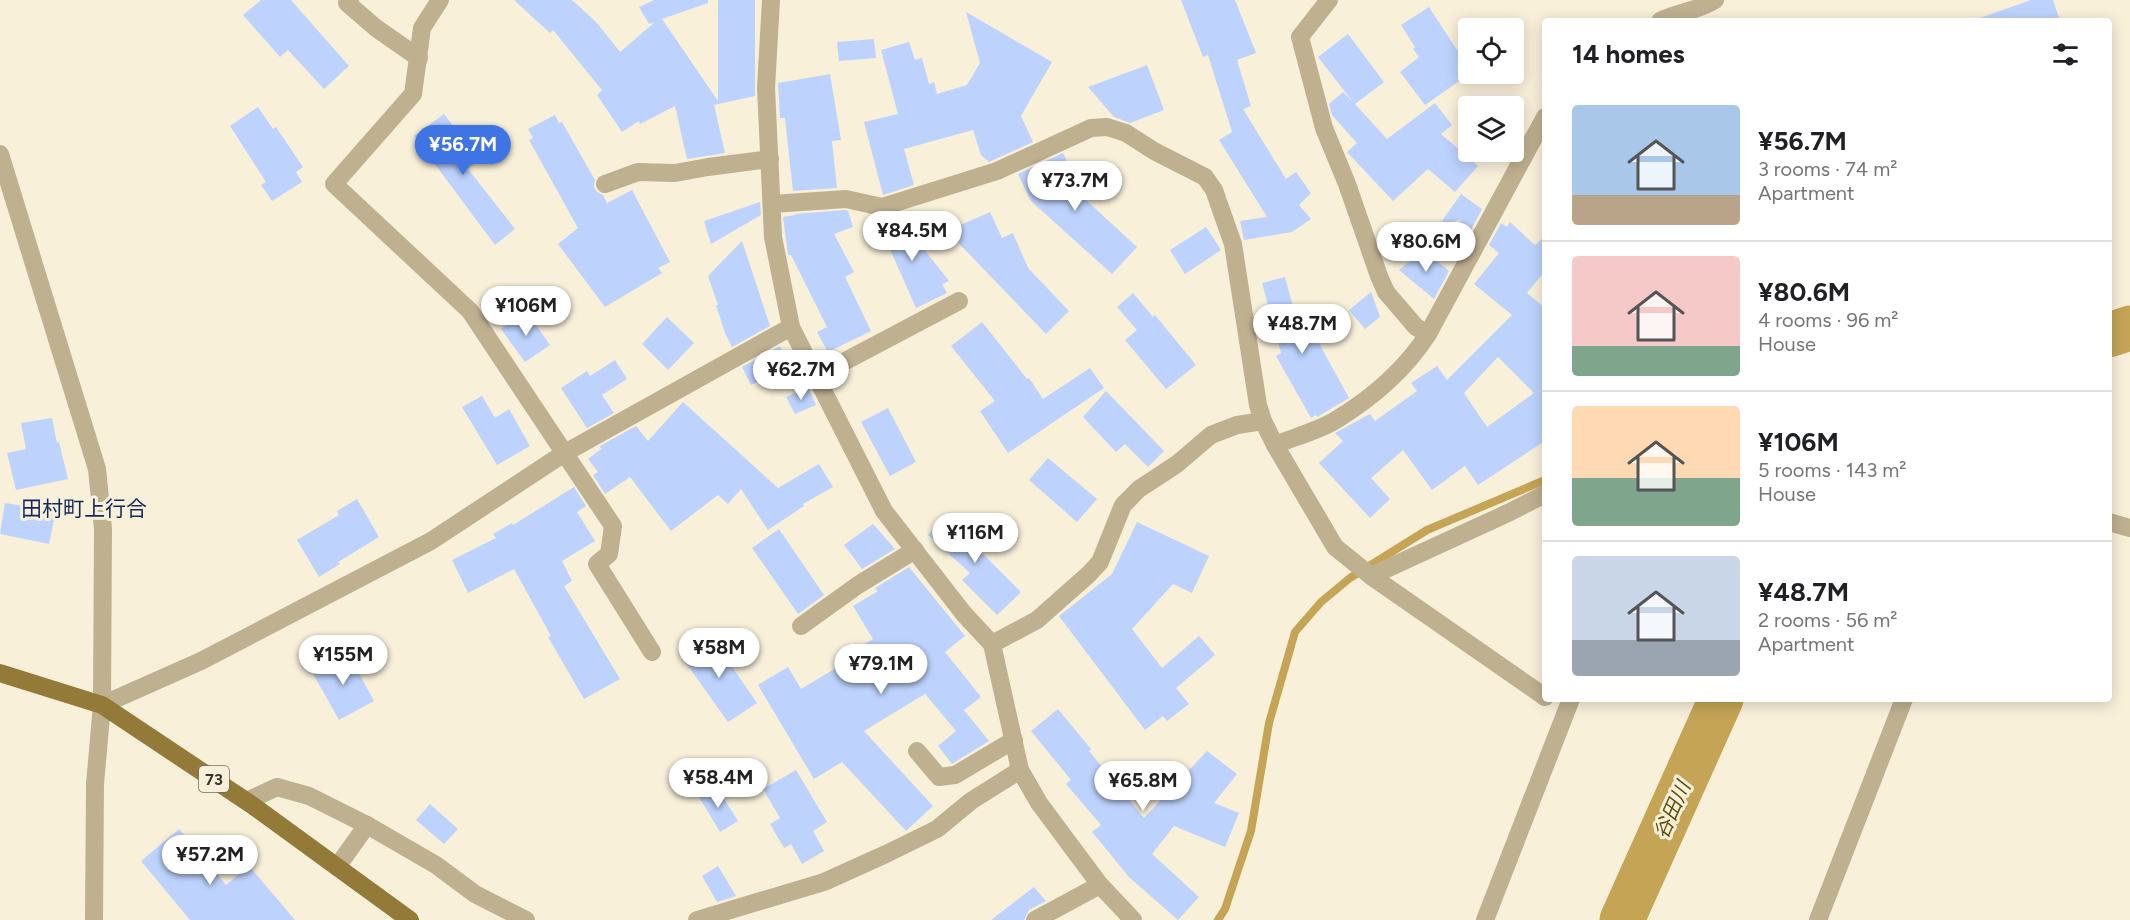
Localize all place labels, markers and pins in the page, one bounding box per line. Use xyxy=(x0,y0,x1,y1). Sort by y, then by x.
pin: ¥56.7M xyxy=(414,125,512,176)
pin: ¥73.7M xyxy=(1026,161,1124,212)
pin: ¥84.5M xyxy=(863,211,961,262)
pin: ¥80.6M xyxy=(1377,222,1475,273)
pin: ¥106M xyxy=(484,286,568,337)
pin: ¥48.7M xyxy=(1253,304,1351,355)
pin: ¥62.7M xyxy=(752,350,850,401)
pin: ¥116M xyxy=(933,513,1017,564)
pin: ¥58M xyxy=(683,628,755,679)
pin: ¥155M xyxy=(301,635,385,686)
pin: ¥79.1M xyxy=(832,644,930,695)
pin: ¥58.4M xyxy=(669,758,767,809)
pin: ¥65.8M xyxy=(1094,761,1192,812)
pin: ¥57.2M xyxy=(161,835,259,886)

